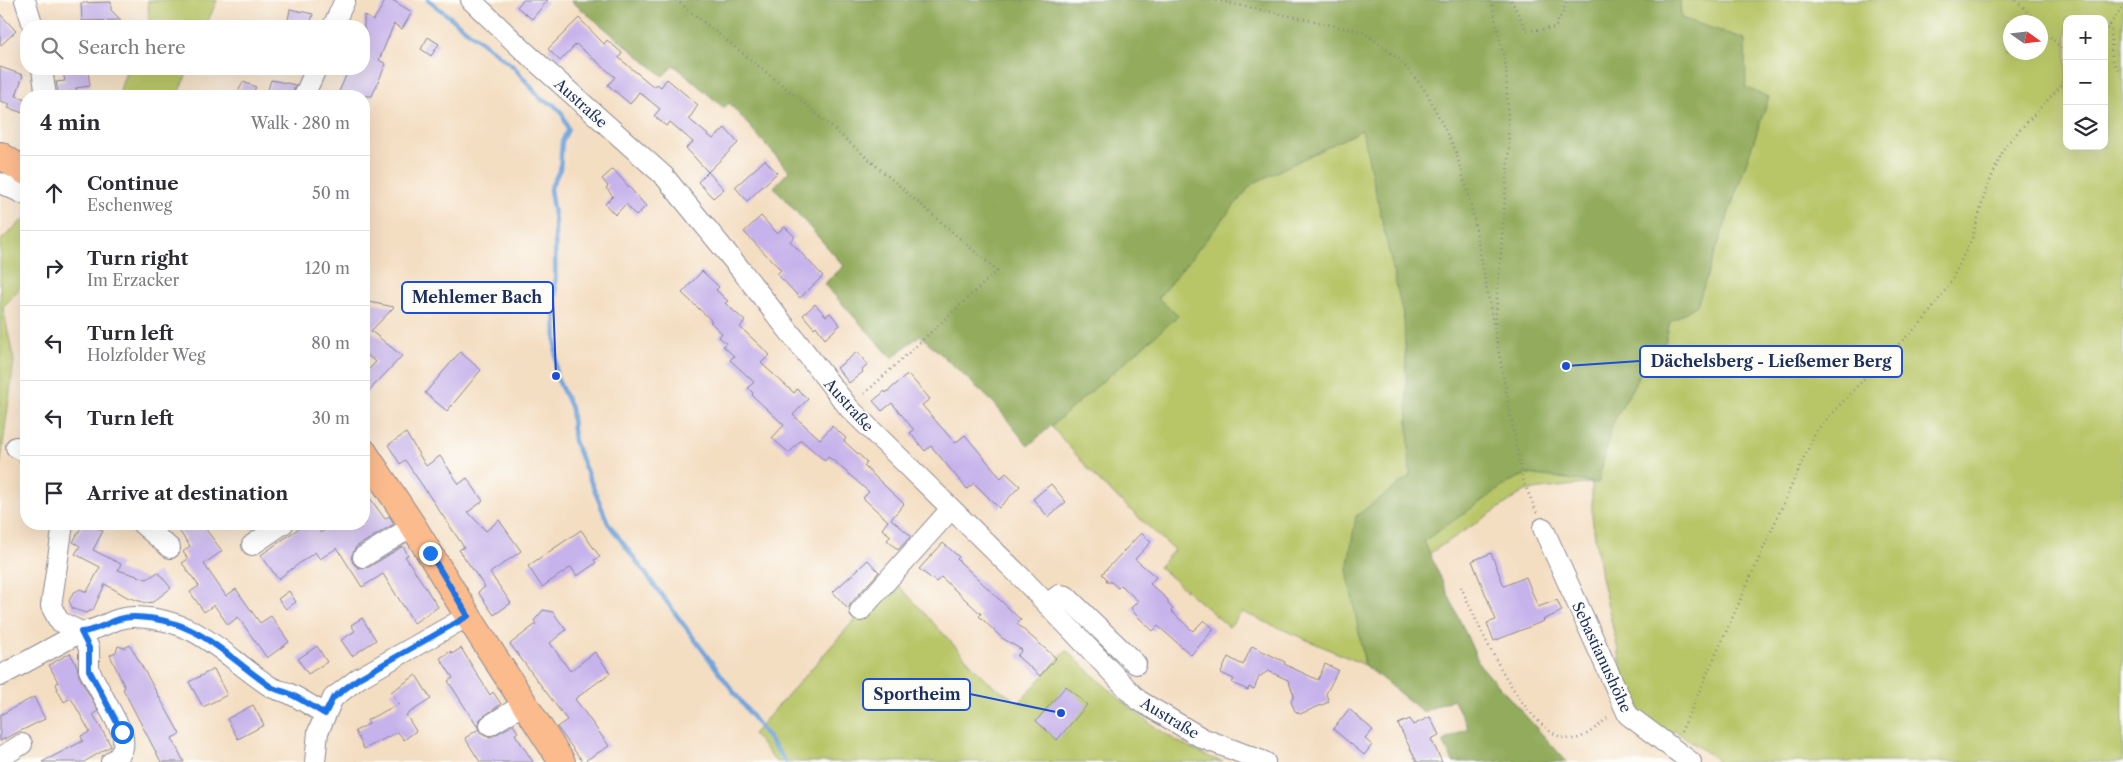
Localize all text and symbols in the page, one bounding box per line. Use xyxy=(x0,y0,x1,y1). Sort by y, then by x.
north arrow xyxy=(2003,15,2048,60)
map controls xyxy=(2063,15,2108,150)
button: + xyxy=(2063,15,2108,60)
search box xyxy=(20,20,370,75)
icon: search xyxy=(38,34,66,62)
text: Search here xyxy=(78,36,186,59)
button: − xyxy=(2063,60,2108,105)
street label: Austraße xyxy=(550,74,611,132)
button: layers xyxy=(2063,105,2108,150)
text: 4 min xyxy=(40,110,101,135)
text: Walk · 280 m xyxy=(251,113,350,133)
text: Continue xyxy=(87,172,179,195)
icon: ahead xyxy=(40,179,68,207)
text: 50 m xyxy=(312,183,350,203)
text: Eschenweg xyxy=(87,195,172,215)
text: Turn right xyxy=(87,247,188,270)
icon: right xyxy=(40,254,68,282)
text: 120 m xyxy=(305,258,350,278)
text: Im Erzacker xyxy=(87,270,179,290)
callout: Mehlemer Bach xyxy=(402,282,553,313)
text: Mehlemer Bach xyxy=(412,287,542,307)
text: Turn left xyxy=(87,322,174,345)
icon: left xyxy=(40,329,68,357)
text: 80 m xyxy=(311,333,350,353)
text: Holzfolder Weg xyxy=(87,345,206,365)
callout: Dächelsberg - Ließemer Berg xyxy=(1640,346,1902,377)
text: Dächelsberg - Ließemer Berg xyxy=(1651,351,1892,371)
street label: Austraße xyxy=(820,374,878,435)
icon: left xyxy=(40,404,68,432)
text: Turn left xyxy=(87,407,174,430)
text: 30 m xyxy=(312,408,350,428)
icon: arrive xyxy=(40,479,68,507)
text: Arrive at destination xyxy=(87,482,288,505)
route end xyxy=(419,542,442,565)
street label: Sebastianushöhe xyxy=(1568,599,1636,715)
callout: Sportheim xyxy=(863,679,970,710)
text: Sportheim xyxy=(873,684,961,704)
street label: Austraße xyxy=(1136,693,1203,743)
route start xyxy=(111,721,134,744)

